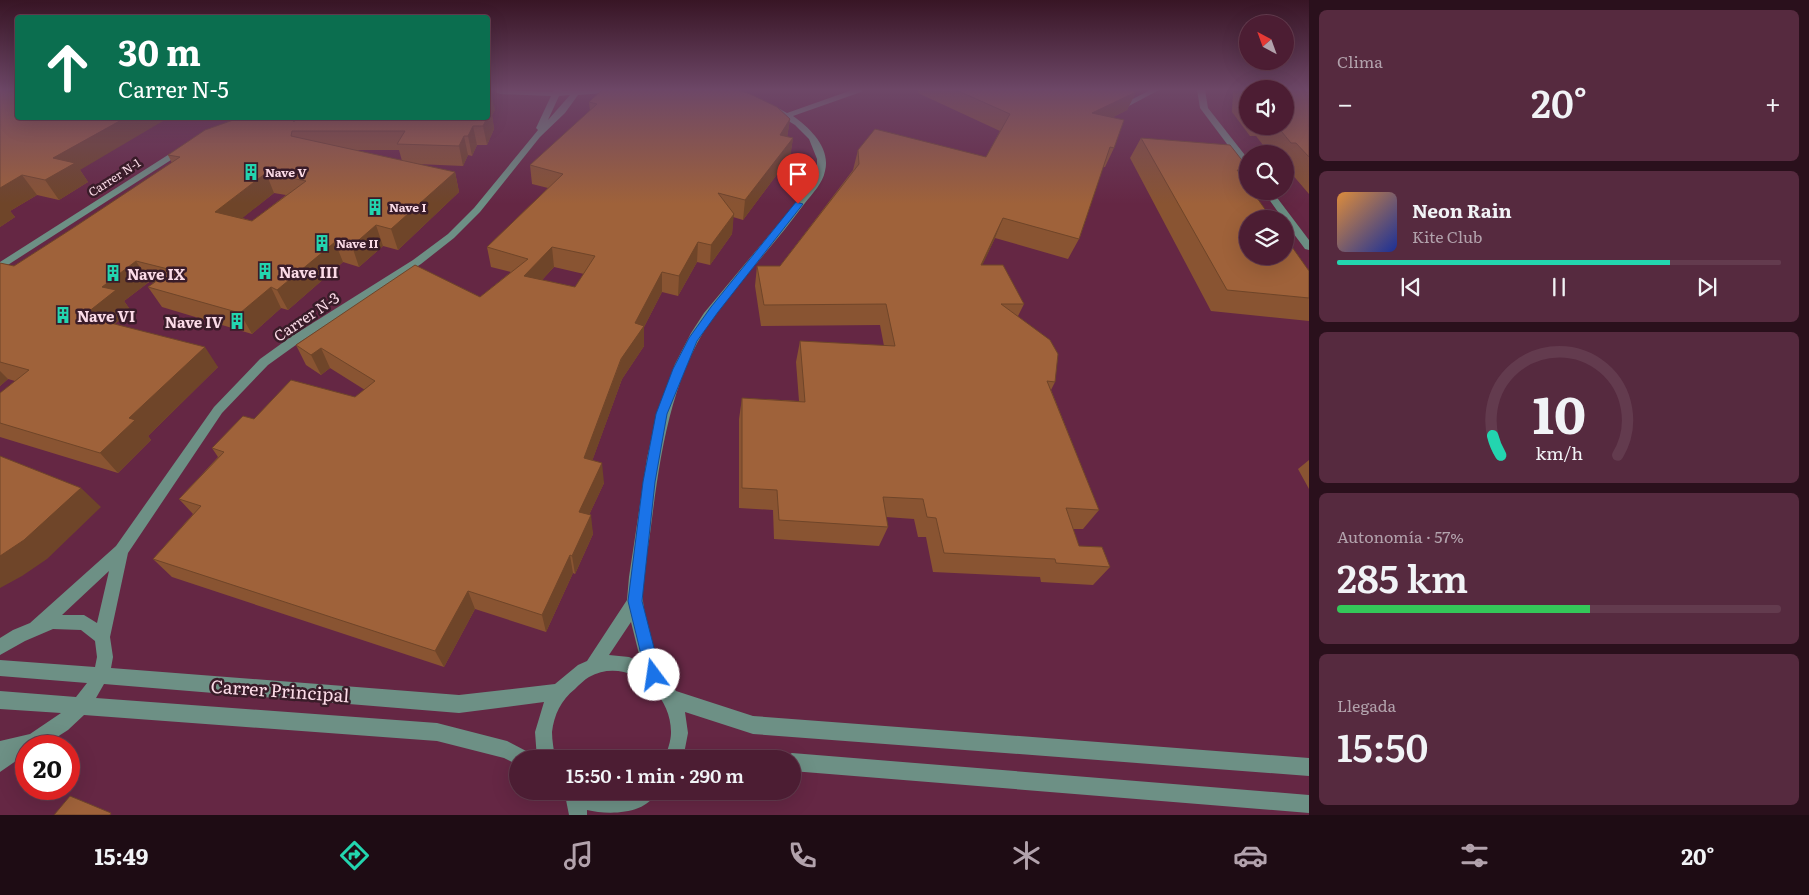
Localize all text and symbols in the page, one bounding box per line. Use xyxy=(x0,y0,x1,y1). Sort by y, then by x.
north arrow xyxy=(1239,15,1294,70)
map controls xyxy=(1239,15,1294,265)
text: 30 m xyxy=(118,25,201,77)
icon: ahead xyxy=(35,35,100,100)
text: Clima xyxy=(1337,49,1383,73)
text: Carrer N-5 xyxy=(118,72,229,105)
text: 20° xyxy=(1531,73,1587,130)
button: sound xyxy=(1239,80,1294,135)
text: − xyxy=(1337,81,1353,123)
text: + xyxy=(1765,81,1781,123)
button: search xyxy=(1239,145,1294,200)
street label: Carrer N-1 xyxy=(84,153,144,201)
pin xyxy=(777,153,819,204)
icon: arrive xyxy=(784,160,812,188)
building icon: Nave V xyxy=(241,162,261,182)
place label: Nave V xyxy=(265,163,307,181)
text: Neon Rain xyxy=(1412,196,1512,224)
building icon: Nave I xyxy=(365,197,385,217)
place label: Nave I xyxy=(389,198,426,216)
button: layers xyxy=(1239,210,1294,265)
text: Kite Club xyxy=(1412,224,1483,248)
building icon: Nave II xyxy=(312,233,332,253)
place label: Nave II xyxy=(336,234,378,252)
place label: Nave III xyxy=(279,260,338,283)
building icon: Nave III xyxy=(255,261,275,281)
place label: Nave IX xyxy=(127,262,186,285)
building icon: Nave IX xyxy=(103,263,123,283)
icon: previous xyxy=(1397,273,1425,301)
icon: pause xyxy=(1545,273,1573,301)
icon: next xyxy=(1693,273,1721,301)
street label: Carrer N-3 xyxy=(268,285,344,347)
place label: Nave VI xyxy=(77,304,135,327)
building icon: Nave VI xyxy=(53,305,73,325)
place label: Nave IV xyxy=(165,310,224,333)
building icon: Nave IV xyxy=(227,311,247,331)
text: 10 xyxy=(1532,372,1586,450)
text: km/h xyxy=(1535,439,1583,466)
text: Autonomía · 57% xyxy=(1337,524,1464,548)
text: 285 km xyxy=(1337,548,1468,605)
position arrow xyxy=(627,648,679,700)
street label: Carrer Principal xyxy=(210,672,350,708)
text: Llegada xyxy=(1337,693,1396,717)
text: 15:50 xyxy=(1337,717,1428,774)
speed limit sign: 20 xyxy=(15,735,80,800)
text: 15:50 · 1 min · 290 m xyxy=(566,761,744,789)
icon: directions xyxy=(337,838,372,873)
icon: music xyxy=(561,838,596,873)
icon: phone xyxy=(785,838,820,873)
icon: climate xyxy=(1009,838,1044,873)
icon: car xyxy=(1233,838,1268,873)
icon: filters xyxy=(1457,838,1492,873)
text: 15:49 xyxy=(94,839,148,872)
text: 20° xyxy=(1681,839,1714,872)

